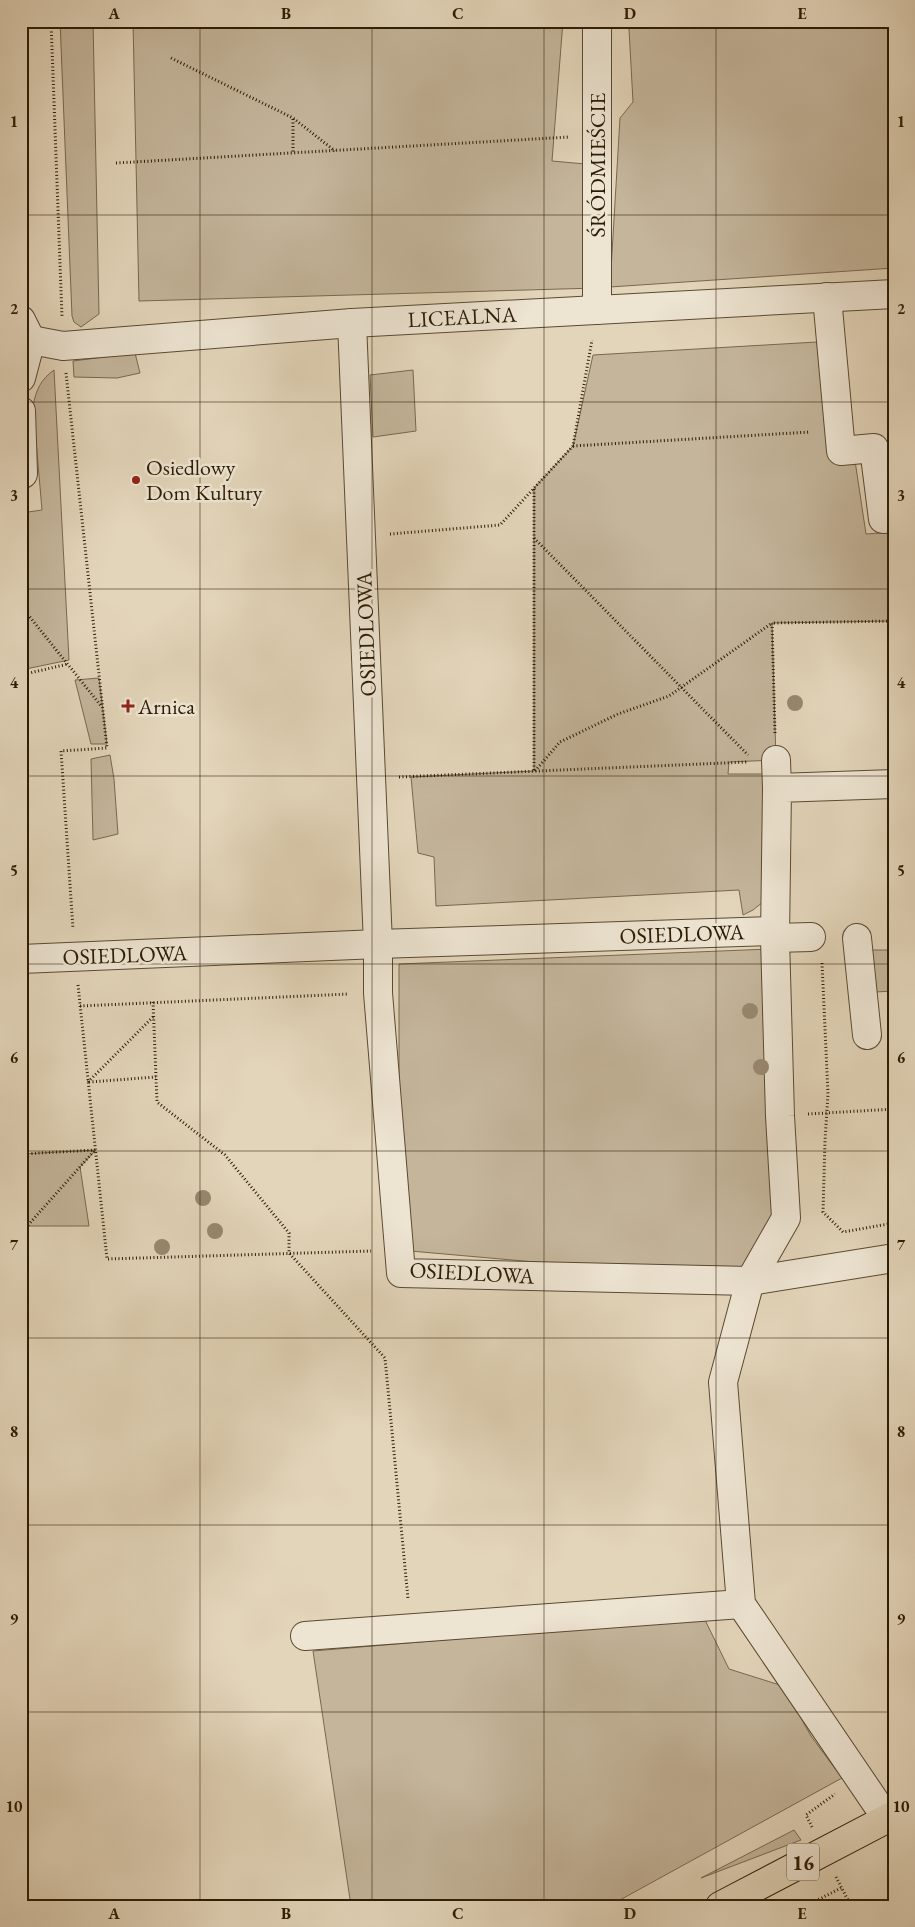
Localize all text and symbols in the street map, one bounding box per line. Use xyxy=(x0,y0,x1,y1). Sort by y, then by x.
text: A xyxy=(107,3,120,24)
text: B xyxy=(281,3,291,24)
text: C xyxy=(452,3,464,24)
text: D xyxy=(624,3,636,24)
text: E xyxy=(797,3,807,24)
street label: ŚRÓDMIEŚCIE xyxy=(583,93,612,237)
text: 1 xyxy=(10,111,18,132)
text: 1 xyxy=(897,111,905,132)
text: 2 xyxy=(10,298,19,319)
text: 2 xyxy=(897,298,906,319)
street label: LICEALNA xyxy=(407,300,518,334)
place label: Osiedlowy Dom Kultury xyxy=(146,453,263,507)
marker: Osiedlowy Dom Kultury xyxy=(130,474,142,486)
text: 3 xyxy=(10,485,18,506)
text: 3 xyxy=(897,485,905,506)
street label: OSIEDLOWA xyxy=(349,570,383,697)
text: 4 xyxy=(10,672,19,693)
text: 4 xyxy=(897,672,906,693)
place label: Arnica xyxy=(137,692,195,721)
marker: Arnica xyxy=(122,700,134,712)
text: 5 xyxy=(10,860,18,881)
text: 5 xyxy=(897,860,905,881)
street label: OSIEDLOWA xyxy=(619,917,746,951)
street label: OSIEDLOWA xyxy=(62,938,189,972)
text: 6 xyxy=(10,1047,19,1068)
text: 6 xyxy=(897,1047,906,1068)
text: 7 xyxy=(10,1234,19,1255)
text: 7 xyxy=(897,1234,906,1255)
street label: OSIEDLOWA xyxy=(409,1255,536,1291)
text: 8 xyxy=(10,1421,18,1442)
text: 8 xyxy=(897,1421,905,1442)
text: 9 xyxy=(10,1608,19,1629)
text: 9 xyxy=(897,1608,906,1629)
text: 10 xyxy=(6,1796,23,1817)
text: 10 xyxy=(893,1796,910,1817)
road number: 16 xyxy=(787,1844,819,1880)
text: A xyxy=(107,1903,120,1924)
text: B xyxy=(281,1903,291,1924)
text: C xyxy=(452,1903,464,1924)
text: D xyxy=(624,1903,636,1924)
text: E xyxy=(797,1903,807,1924)

